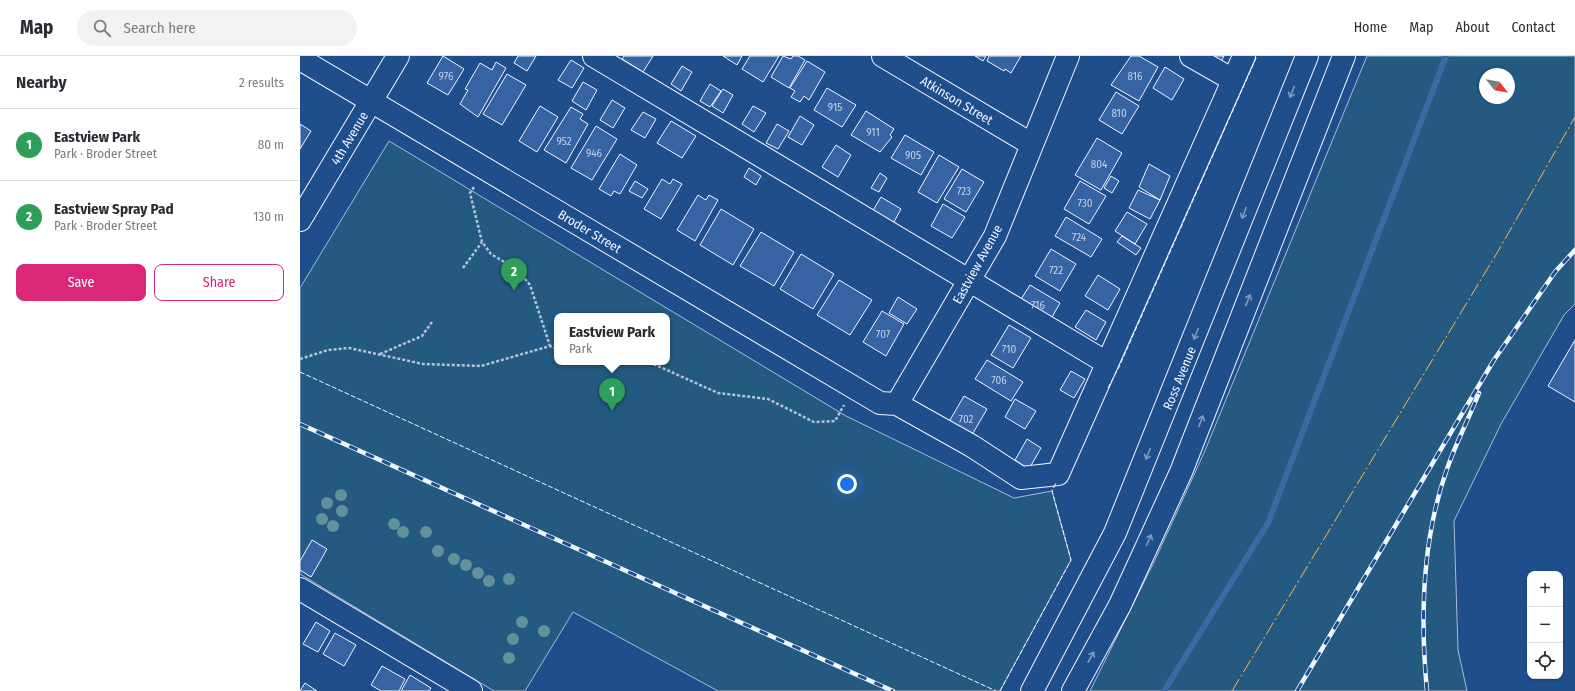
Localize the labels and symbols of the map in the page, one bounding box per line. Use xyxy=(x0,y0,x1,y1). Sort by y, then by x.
north arrow xyxy=(1479,68,1515,104)
house number: 976 xyxy=(439,70,454,83)
house number: 816 xyxy=(1128,70,1143,83)
street label: Atkinson Street xyxy=(918,73,996,128)
one-way arrow xyxy=(1288,86,1296,98)
house number: 915 xyxy=(828,101,842,114)
house number: 810 xyxy=(1111,107,1127,120)
street label: 4th Avenue xyxy=(328,109,371,168)
house number: 911 xyxy=(866,126,880,139)
house number: 952 xyxy=(556,135,572,148)
house number: 946 xyxy=(586,147,603,160)
house number: 905 xyxy=(905,149,921,162)
house number: 804 xyxy=(1091,158,1108,171)
house number: 723 xyxy=(957,185,971,198)
house number: 730 xyxy=(1077,197,1093,210)
street label: Broder Street xyxy=(555,207,625,257)
one-way arrow xyxy=(1240,207,1248,219)
street label: Eastview Avenue xyxy=(950,222,1005,306)
house number: 724 xyxy=(1072,231,1087,244)
pin: 2 xyxy=(501,258,527,291)
house number: 722 xyxy=(1049,264,1063,277)
one-way arrow xyxy=(1245,295,1252,307)
house number: 716 xyxy=(1031,299,1046,312)
one-way arrow xyxy=(1192,327,1200,339)
house number: 707 xyxy=(876,328,891,341)
house number: 710 xyxy=(1002,343,1016,356)
street label: Ross Avenue xyxy=(1160,344,1199,412)
house number: 706 xyxy=(991,374,1007,387)
pin: 1 xyxy=(599,378,625,411)
house number: 702 xyxy=(959,413,974,426)
one-way arrow xyxy=(1197,416,1205,428)
one-way arrow xyxy=(1143,448,1151,460)
your location xyxy=(837,474,857,494)
one-way arrow xyxy=(1146,535,1153,547)
one-way arrow xyxy=(1088,651,1096,663)

